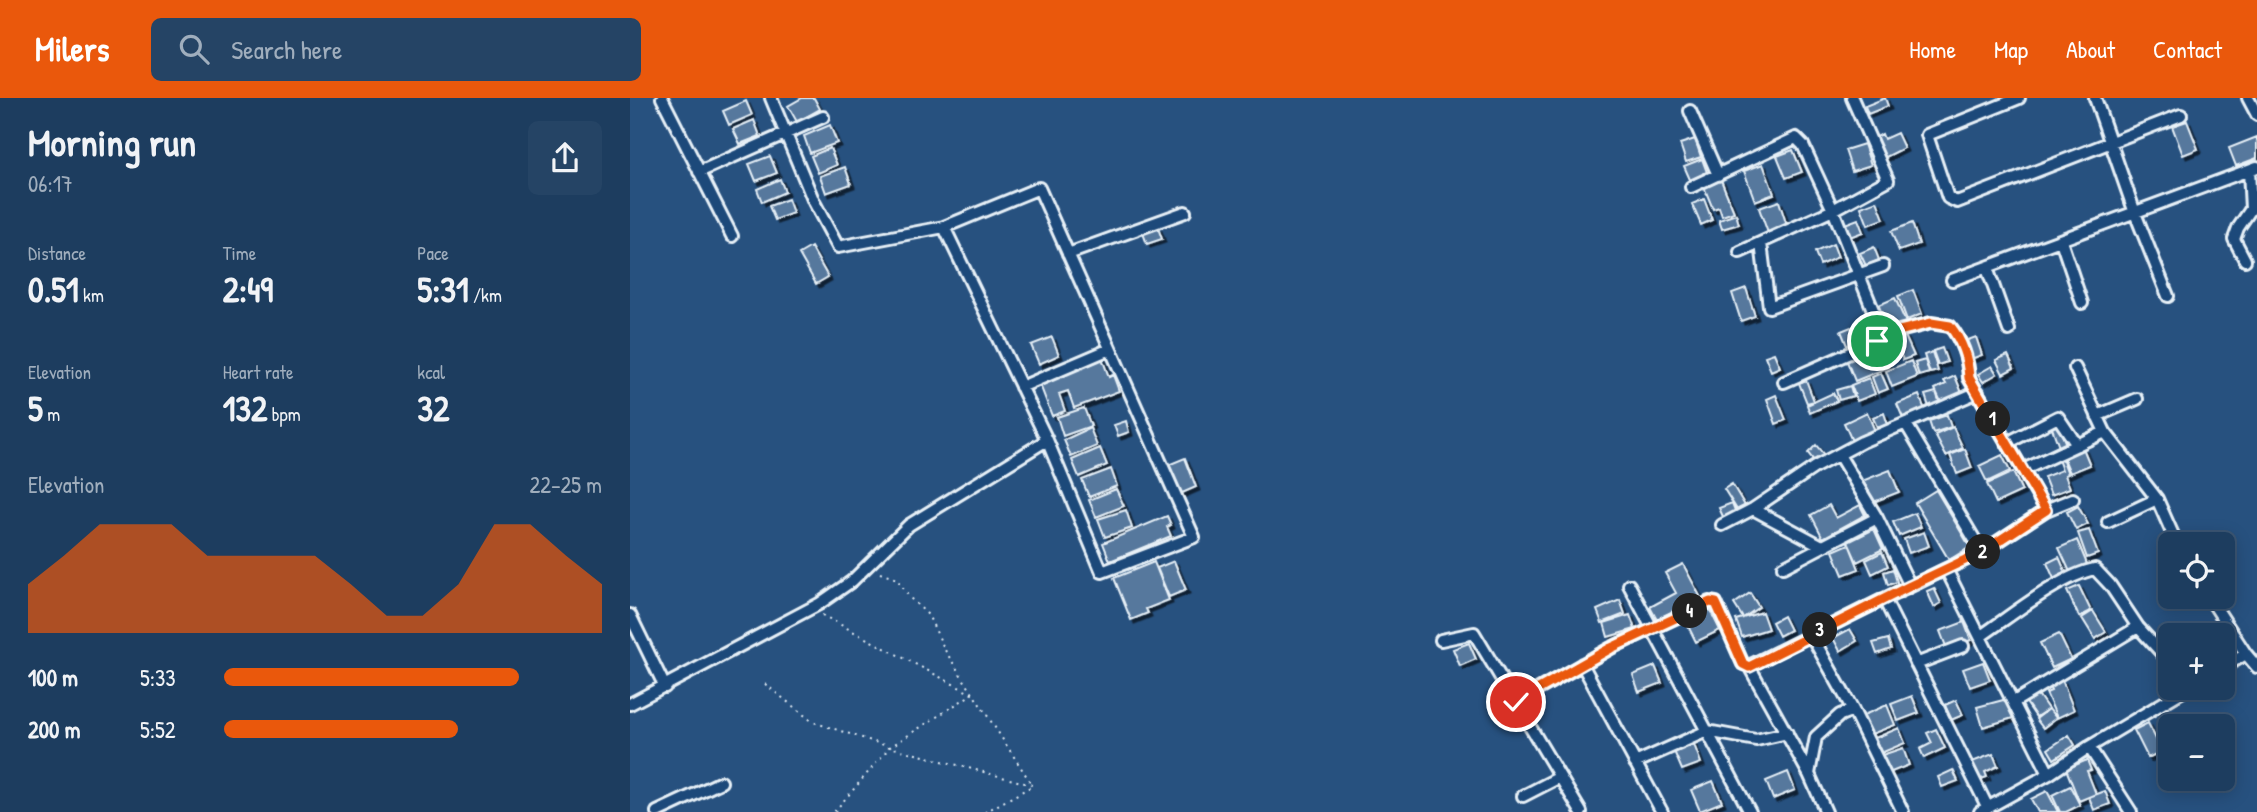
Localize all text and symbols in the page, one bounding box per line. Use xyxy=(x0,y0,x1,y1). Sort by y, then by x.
search box xyxy=(151,18,641,81)
text: Milers xyxy=(35,27,109,71)
icon: search xyxy=(175,30,213,68)
text: Search here xyxy=(231,32,342,67)
text: Home xyxy=(1909,33,1956,65)
text: Map xyxy=(1994,33,2028,65)
text: About xyxy=(2066,33,2115,65)
text: Contact xyxy=(2153,33,2222,65)
text: Morning run xyxy=(28,116,196,168)
button: share xyxy=(528,121,602,195)
text: 06:17 xyxy=(28,168,73,199)
text: Distance xyxy=(28,240,86,266)
text: Time xyxy=(223,240,256,266)
text: Pace xyxy=(417,240,449,266)
text: 0.51 xyxy=(28,266,79,313)
text: 2:49 xyxy=(223,266,273,313)
text: 5:31 xyxy=(417,266,469,313)
text: km xyxy=(79,282,104,308)
text: /km xyxy=(469,282,502,308)
pin xyxy=(1847,311,1907,371)
icon: arrive xyxy=(1858,322,1896,360)
text: Elevation xyxy=(28,359,91,385)
text: Heart rate xyxy=(223,359,294,385)
text: kcal xyxy=(417,359,445,385)
text: 5 xyxy=(28,385,43,432)
text: 132 xyxy=(223,385,267,432)
text: 32 xyxy=(417,385,449,432)
text: m xyxy=(43,401,60,427)
text: bpm xyxy=(267,401,301,427)
pin: 1 xyxy=(1976,402,2010,436)
text: 1 xyxy=(1989,405,1996,431)
text: Elevation xyxy=(28,469,104,500)
text: 22–25 m xyxy=(529,469,602,500)
map controls xyxy=(2158,532,2235,791)
button: locate xyxy=(2158,532,2235,609)
pin: 2 xyxy=(1966,534,2000,570)
text: 2 xyxy=(1978,538,1987,564)
pin: 4 xyxy=(1672,594,1708,628)
text: 4 xyxy=(1686,597,1693,623)
pin: 3 xyxy=(1802,612,1838,648)
text: 3 xyxy=(1815,616,1824,642)
button: + xyxy=(2158,623,2235,700)
text: 100 m xyxy=(28,662,78,693)
text: 5:33 xyxy=(140,662,176,693)
pin xyxy=(1486,672,1546,732)
icon: check xyxy=(1497,683,1535,721)
text: 200 m xyxy=(28,714,80,745)
text: 5:52 xyxy=(140,714,176,745)
button: − xyxy=(2158,714,2235,791)

